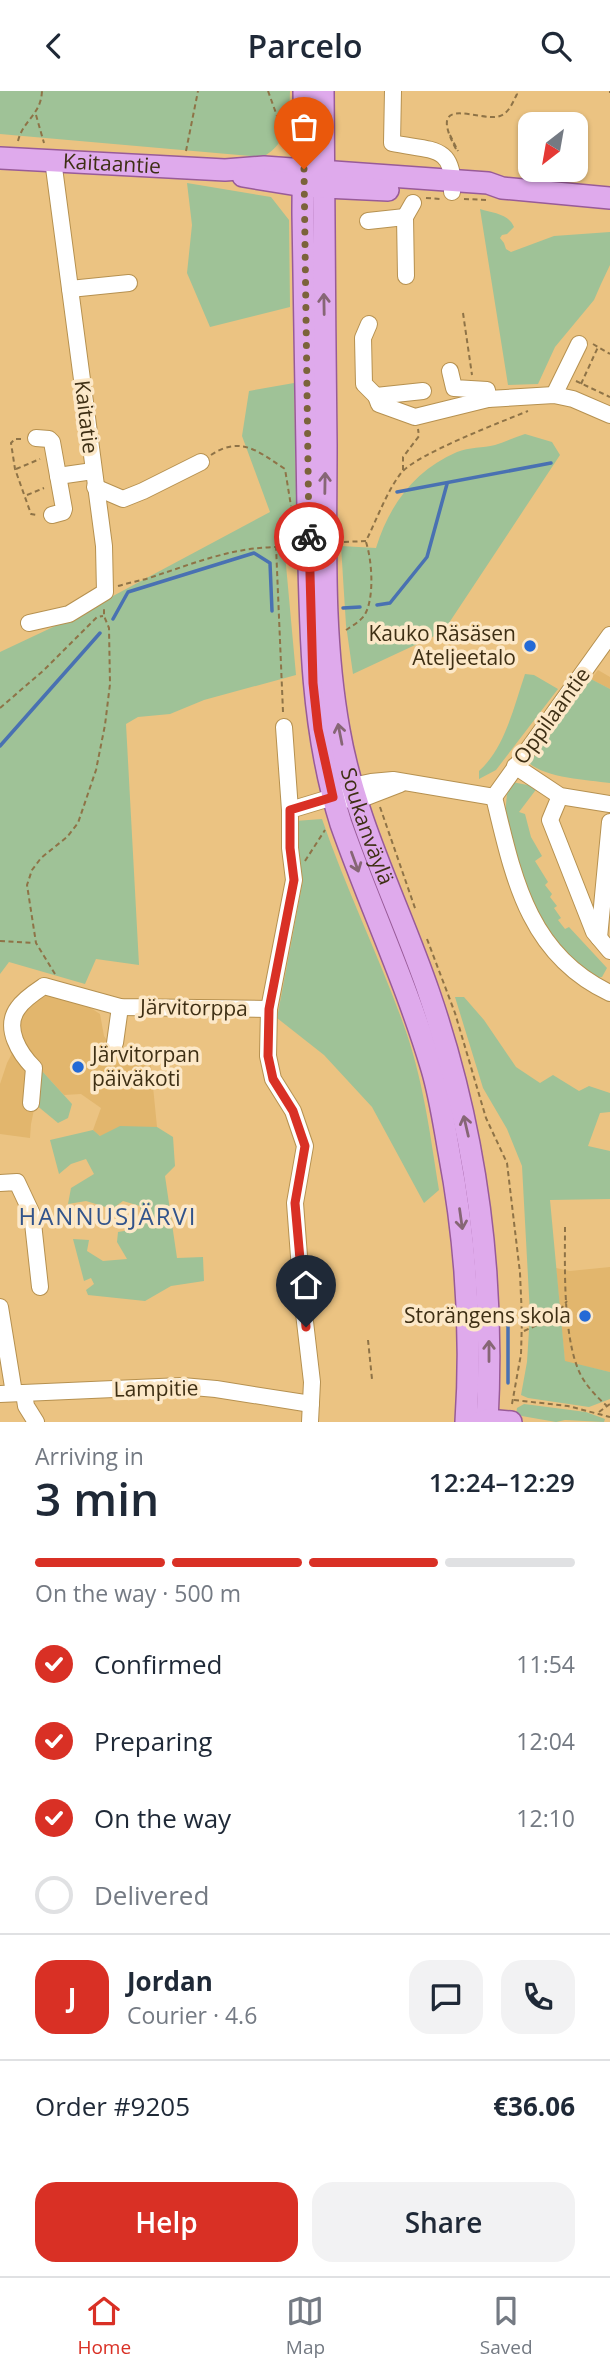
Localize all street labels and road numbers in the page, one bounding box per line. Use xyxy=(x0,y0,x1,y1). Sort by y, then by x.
street label: Kaitaantie xyxy=(62,146,162,180)
street label: Kaitatie xyxy=(69,379,105,455)
street label: Oppilaantie xyxy=(507,661,596,770)
street label: Soukanväylä xyxy=(335,764,401,889)
street label: Järvitorppa xyxy=(138,992,248,1022)
street label: Lampitie xyxy=(113,1373,199,1403)

